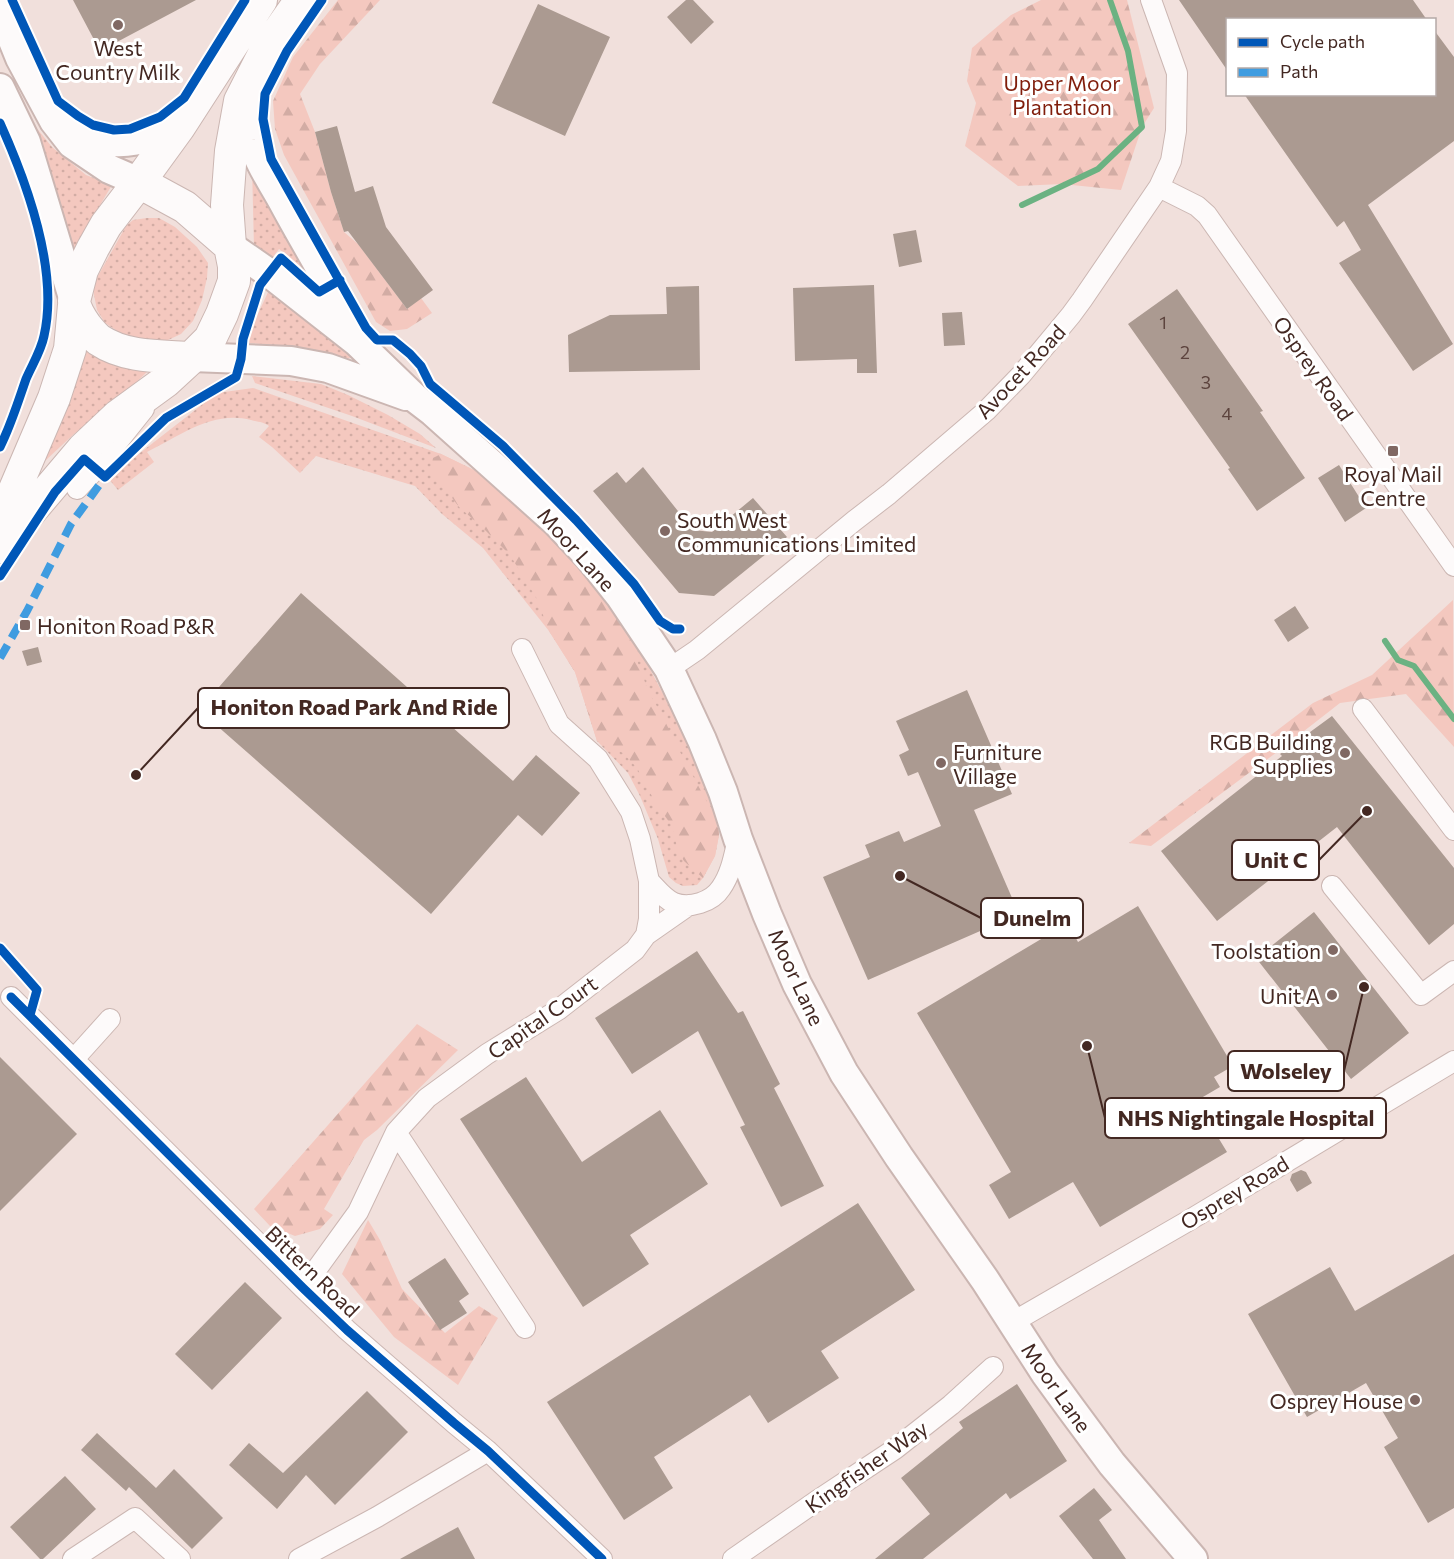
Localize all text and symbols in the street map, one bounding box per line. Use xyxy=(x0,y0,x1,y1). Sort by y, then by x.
marker: West Country Milk xyxy=(111,18,125,32)
legend xyxy=(1226,18,1436,96)
text: Cycle path xyxy=(1280,30,1365,52)
place label: West Country Milk xyxy=(56,35,180,84)
text: Path xyxy=(1280,60,1318,82)
park label: Upper Moor Plantation xyxy=(1003,70,1121,119)
house number: 1 xyxy=(1159,311,1167,333)
street label: Osprey Road xyxy=(1269,311,1359,425)
street label: Avocet Road xyxy=(970,319,1070,423)
house number: 2 xyxy=(1180,341,1190,363)
house number: 3 xyxy=(1201,371,1211,393)
house number: 4 xyxy=(1222,402,1233,424)
marker: Royal Mail Centre xyxy=(1386,444,1400,458)
place label: Royal Mail Centre xyxy=(1344,461,1442,510)
street label: Moor Lane xyxy=(533,502,621,596)
place label: South West Communications Limited xyxy=(677,507,916,556)
marker: South West Communications Limited xyxy=(658,524,672,538)
place label: Honiton Road P&R xyxy=(37,613,215,638)
marker: Honiton Road P&R xyxy=(18,618,32,632)
callout: Honiton Road Park And Ride xyxy=(198,688,509,728)
text: Honiton Road Park And Ride xyxy=(210,693,498,720)
place label: RGB Building Supplies xyxy=(1209,729,1333,778)
place label: Furniture Village xyxy=(953,739,1042,788)
marker: RGB Building Supplies xyxy=(1338,746,1352,760)
marker: Furniture Village xyxy=(934,756,948,770)
callout: Unit C xyxy=(1232,840,1319,880)
text: Unit C xyxy=(1244,846,1308,873)
callout: Dunelm xyxy=(981,898,1083,938)
text: Dunelm xyxy=(993,904,1071,931)
street label: Moor Lane xyxy=(764,925,830,1029)
place label: Toolstation xyxy=(1211,938,1321,963)
marker: Toolstation xyxy=(1326,943,1340,957)
street label: Capital Court xyxy=(482,970,602,1064)
place label: Unit A xyxy=(1260,983,1320,1008)
marker: Unit A xyxy=(1325,988,1339,1002)
callout: Wolseley xyxy=(1228,1051,1344,1091)
text: Wolseley xyxy=(1240,1057,1332,1084)
callout: NHS Nightingale Hospital xyxy=(1105,1098,1386,1138)
text: NHS Nightingale Hospital xyxy=(1117,1104,1375,1131)
street label: Osprey Road xyxy=(1175,1150,1293,1234)
street label: Bittern Road xyxy=(261,1220,365,1322)
street label: Moor Lane xyxy=(1017,1337,1097,1437)
place label: Osprey House xyxy=(1269,1388,1403,1413)
marker: Osprey House xyxy=(1408,1393,1422,1407)
street label: Kingfisher Way xyxy=(800,1415,932,1517)

